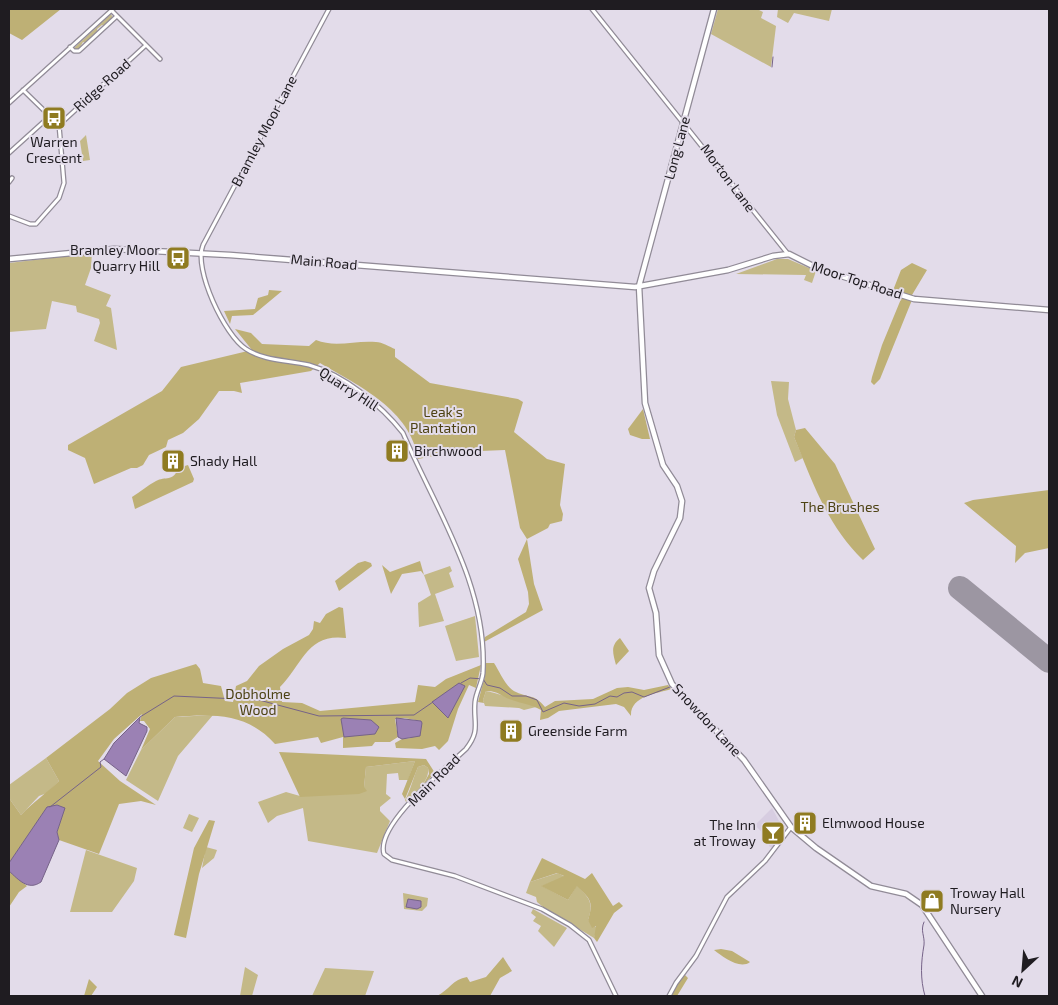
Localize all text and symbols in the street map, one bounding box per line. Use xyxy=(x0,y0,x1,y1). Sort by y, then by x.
street label: Ridge Road xyxy=(70,55,134,115)
street label: Bramley Moor Lane xyxy=(227,72,300,189)
bus stop icon: Warren Crescent xyxy=(41,105,67,131)
street label: Long Lane xyxy=(660,114,693,181)
place label: Warren Crescent xyxy=(26,133,82,166)
street label: Morton Lane xyxy=(697,140,760,215)
place label: Bramley Moor Quarry Hill xyxy=(70,241,161,274)
bus stop icon: Bramley Moor Quarry Hill xyxy=(165,245,191,271)
street label: Main Road xyxy=(290,250,358,273)
street label: Moor Top Road xyxy=(810,257,905,302)
street label: Quarry Hill xyxy=(316,363,383,415)
park label: Leak's Plantation xyxy=(410,403,476,436)
building icon: Birchwood xyxy=(384,438,410,464)
place label: Birchwood xyxy=(414,442,482,459)
building icon: Shady Hall xyxy=(160,448,186,474)
place label: Shady Hall xyxy=(190,452,258,469)
park label: The Brushes xyxy=(800,498,880,515)
street label: Snowdon Lane xyxy=(669,680,745,760)
park label: Dobholme Wood xyxy=(225,685,291,718)
building icon: Greenside Farm xyxy=(498,718,524,744)
place label: Greenside Farm xyxy=(528,722,627,739)
street label: Main Road xyxy=(404,750,463,809)
building icon: Elmwood House xyxy=(792,810,818,836)
place label: Elmwood House xyxy=(822,814,925,831)
place label: The Inn at Troway xyxy=(693,816,757,849)
bar icon: The Inn at Troway xyxy=(760,820,786,846)
place label: Troway Hall Nursery xyxy=(950,884,1026,917)
shop icon: Troway Hall Nursery xyxy=(919,888,945,914)
north arrow xyxy=(998,945,1048,995)
text: N xyxy=(1009,972,1025,992)

